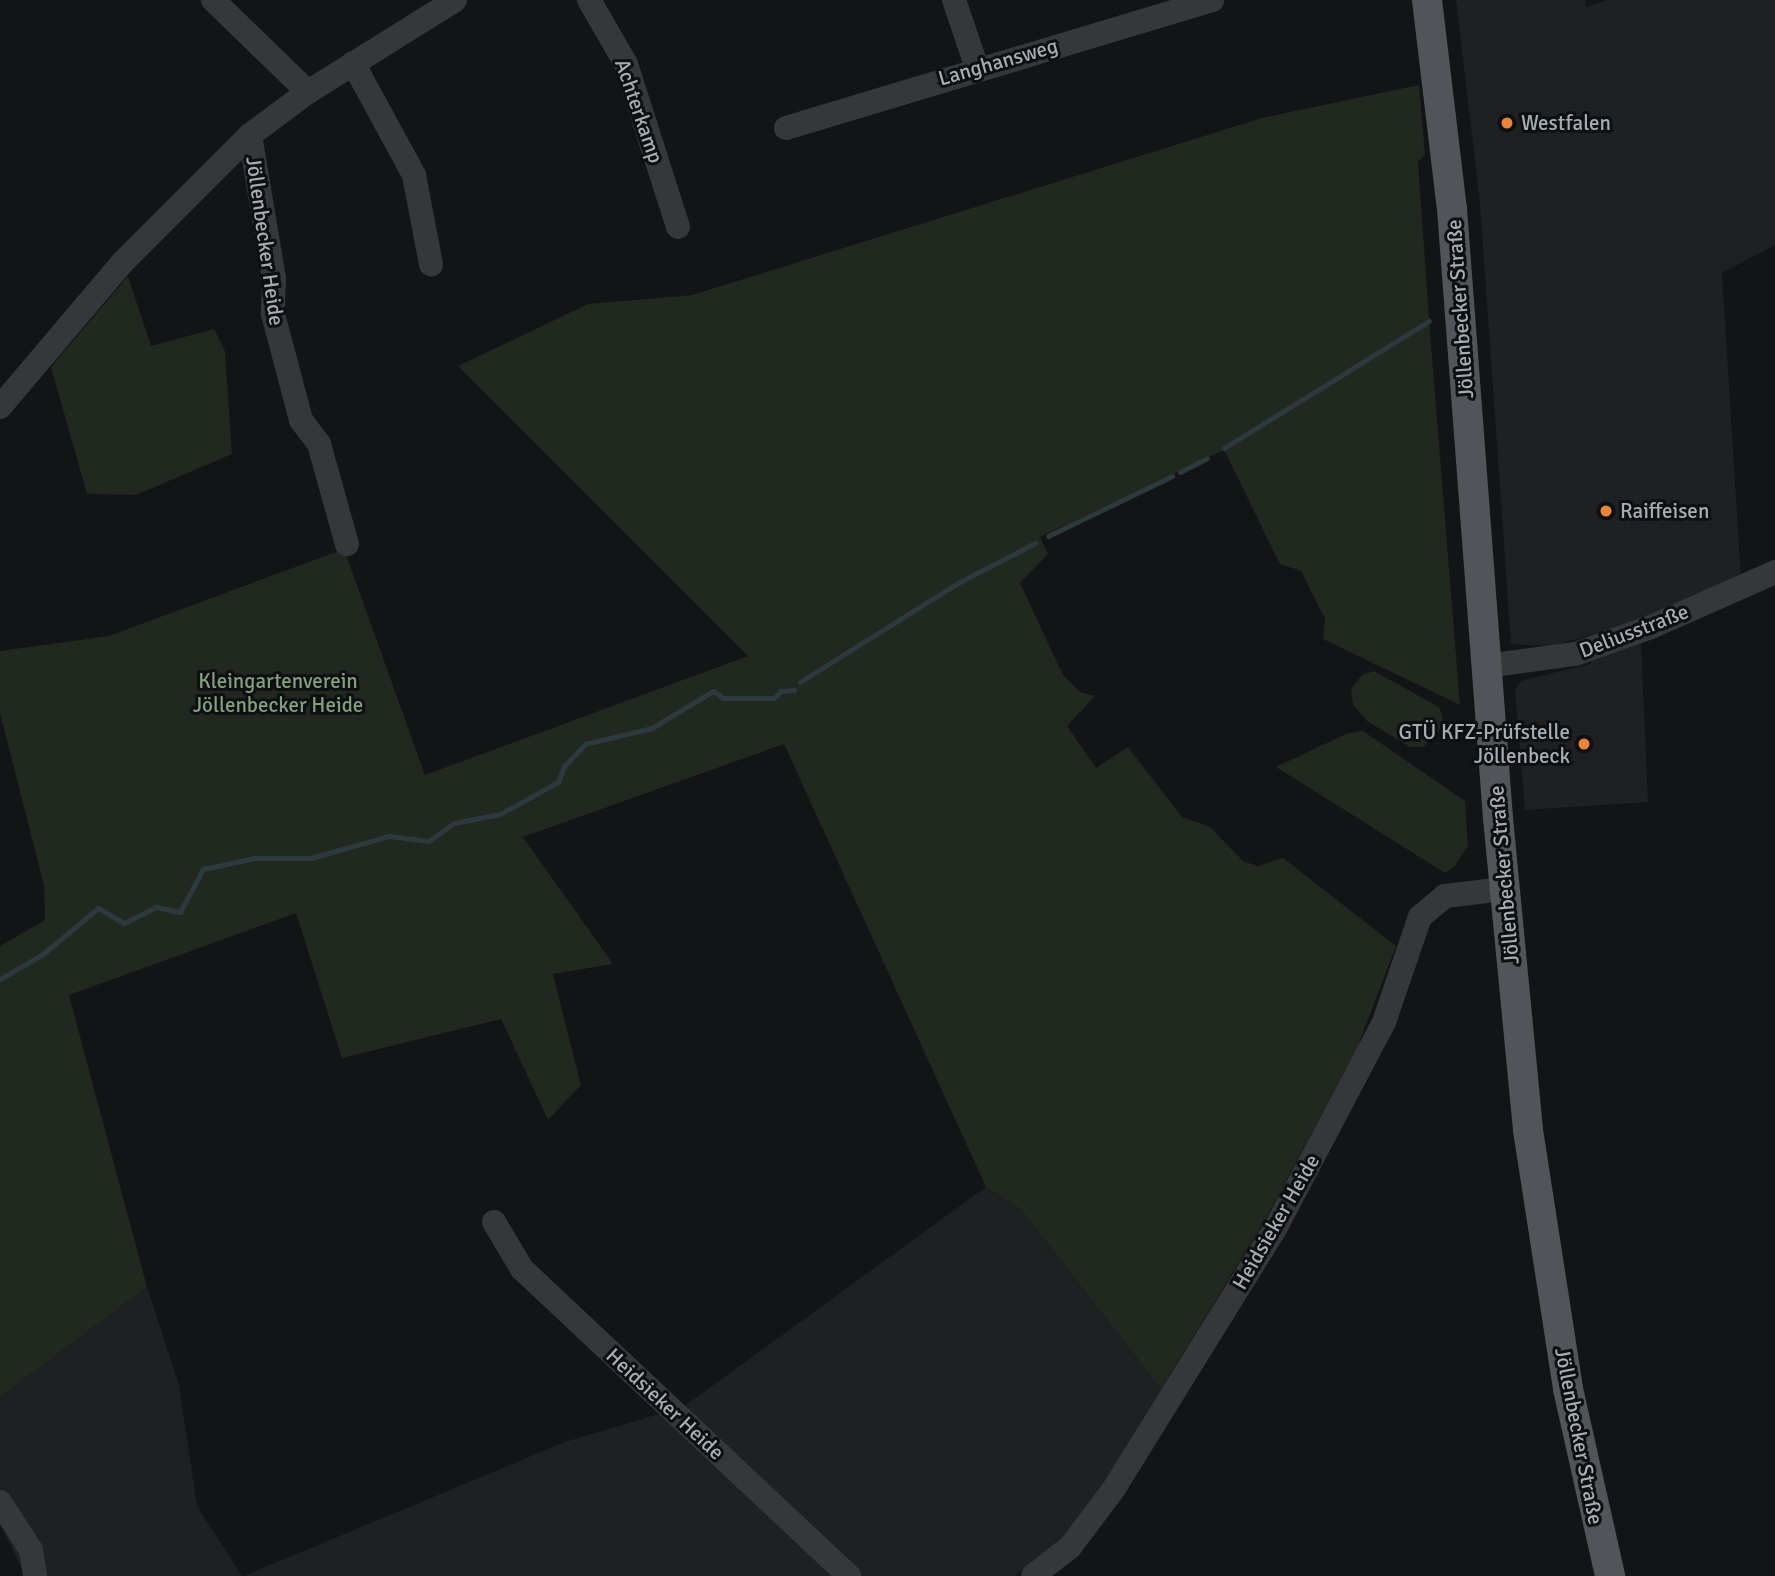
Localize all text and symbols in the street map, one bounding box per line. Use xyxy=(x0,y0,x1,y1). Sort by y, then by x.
street label: Langhansweg xyxy=(935,33,1061,91)
street label: Achterkamp xyxy=(609,56,669,166)
place label: Westfalen xyxy=(1521,110,1611,136)
marker: Westfalen xyxy=(1499,115,1515,131)
street label: Jöllenbecker Heide xyxy=(241,155,289,327)
street label: Jöllenbecker Straße xyxy=(1441,219,1479,399)
place label: Raiffeisen xyxy=(1620,498,1709,524)
marker: Raiffeisen xyxy=(1598,503,1614,519)
street label: Deliusstraße xyxy=(1576,599,1692,663)
park label: Kleingartenverein Jöllenbecker Heide xyxy=(193,668,363,718)
place label: GTÜ KFZ-Prüfstelle Jöllenbeck xyxy=(1398,719,1570,769)
marker: GTÜ KFZ-Prüfstelle Jöllenbeck xyxy=(1576,736,1592,752)
street label: Jöllenbecker Straße xyxy=(1484,784,1524,966)
street label: Heidsieker Heide xyxy=(1227,1150,1325,1294)
street label: Heidsieker Heide xyxy=(601,1343,729,1465)
street label: Jöllenbecker Straße xyxy=(1549,1345,1609,1527)

